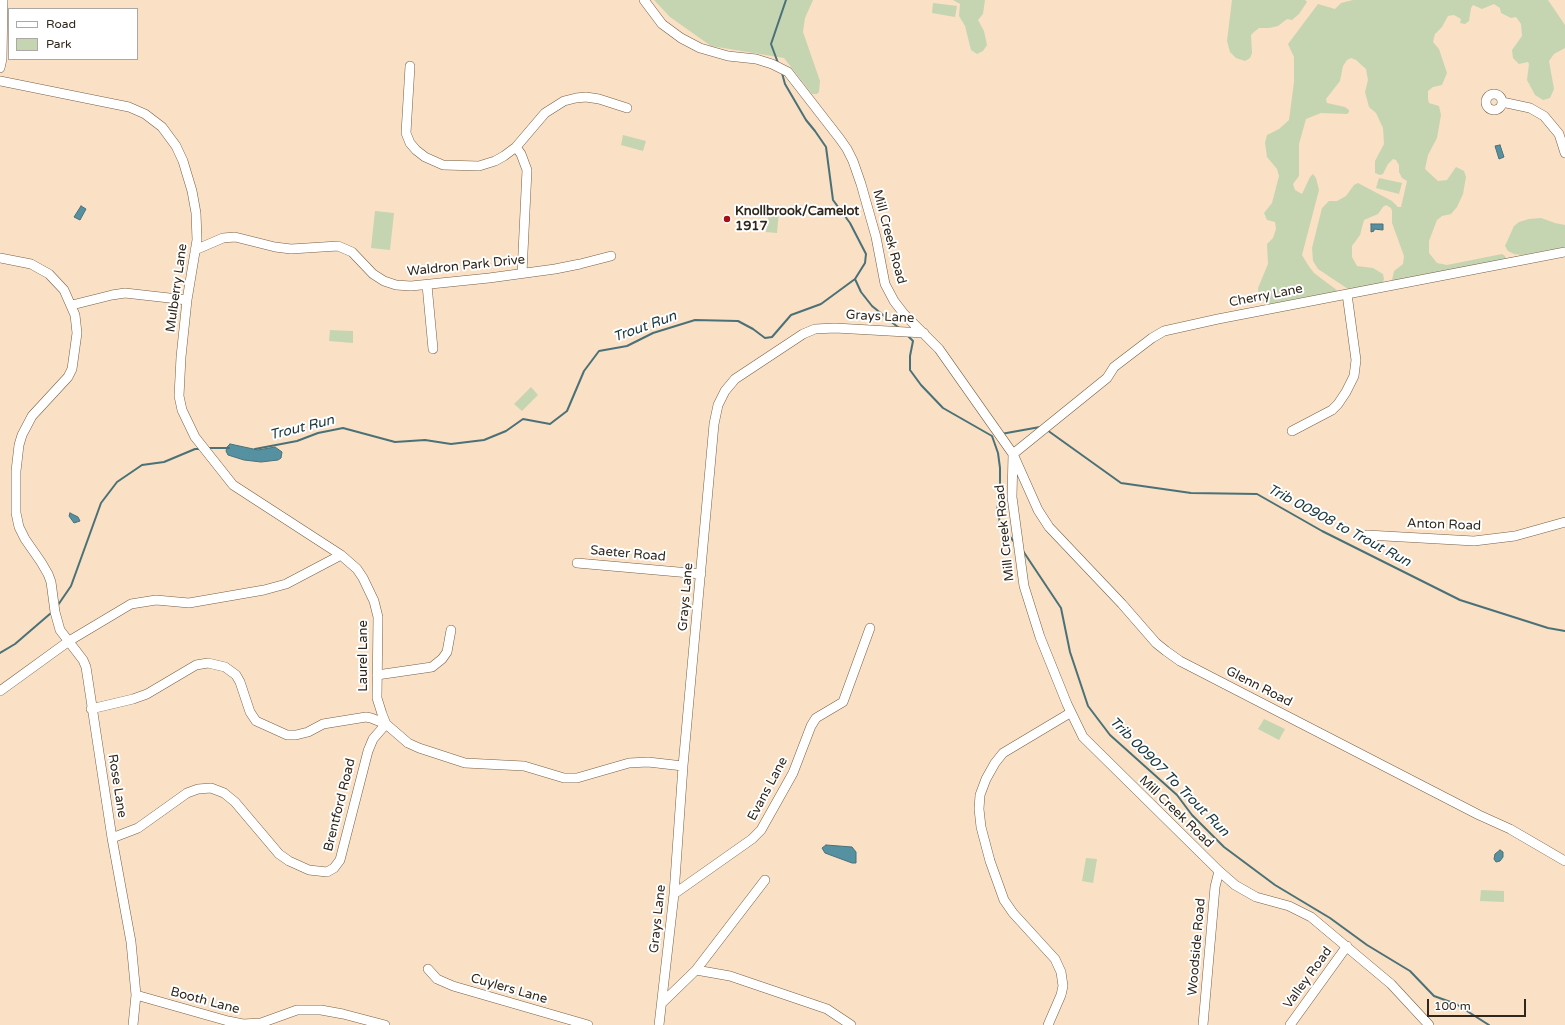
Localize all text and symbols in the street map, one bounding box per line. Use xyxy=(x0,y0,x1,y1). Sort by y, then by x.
legend xyxy=(8,8,138,60)
text: Road xyxy=(46,17,76,31)
text: Park xyxy=(46,37,72,51)
street label: Mill Creek Road xyxy=(869,188,909,286)
place label: Knollbrook/Camelot 1917 xyxy=(735,204,859,235)
marker: Knollbrook/Camelot 1917 xyxy=(722,214,732,224)
street label: Mulberry Lane xyxy=(163,243,191,333)
street label: Waldron Park Drive xyxy=(406,252,526,280)
street label: Cherry Lane xyxy=(1228,281,1304,311)
street label: Grays Lane xyxy=(845,307,915,327)
water label: Trout Run xyxy=(611,308,679,346)
water label: Trout Run xyxy=(268,412,336,444)
water label: Trib 00908 to Trout Run xyxy=(1264,481,1414,571)
street label: Mill Creek Road xyxy=(992,484,1018,582)
street label: Anton Road xyxy=(1407,516,1481,534)
street label: Saeter Road xyxy=(589,543,667,565)
street label: Grays Lane xyxy=(675,562,697,632)
street label: Laurel Lane xyxy=(356,620,372,692)
street label: Glenn Road xyxy=(1223,664,1295,710)
water label: Trib 00907 To Trout Run xyxy=(1106,714,1232,840)
street label: Rose Lane xyxy=(104,753,130,819)
street label: Evans Lane xyxy=(745,755,791,823)
street label: Brentford Road xyxy=(321,757,359,853)
street label: Mill Creek Road xyxy=(1136,773,1216,851)
street label: Grays Lane xyxy=(647,884,669,954)
street label: Woodside Road xyxy=(1185,898,1209,996)
street label: Valley Road xyxy=(1280,944,1336,1012)
street label: Cuylers Lane xyxy=(469,971,549,1007)
street label: Booth Lane xyxy=(169,984,241,1018)
scale bar xyxy=(1429,991,1528,1017)
text: 100 m xyxy=(1434,999,1471,1013)

